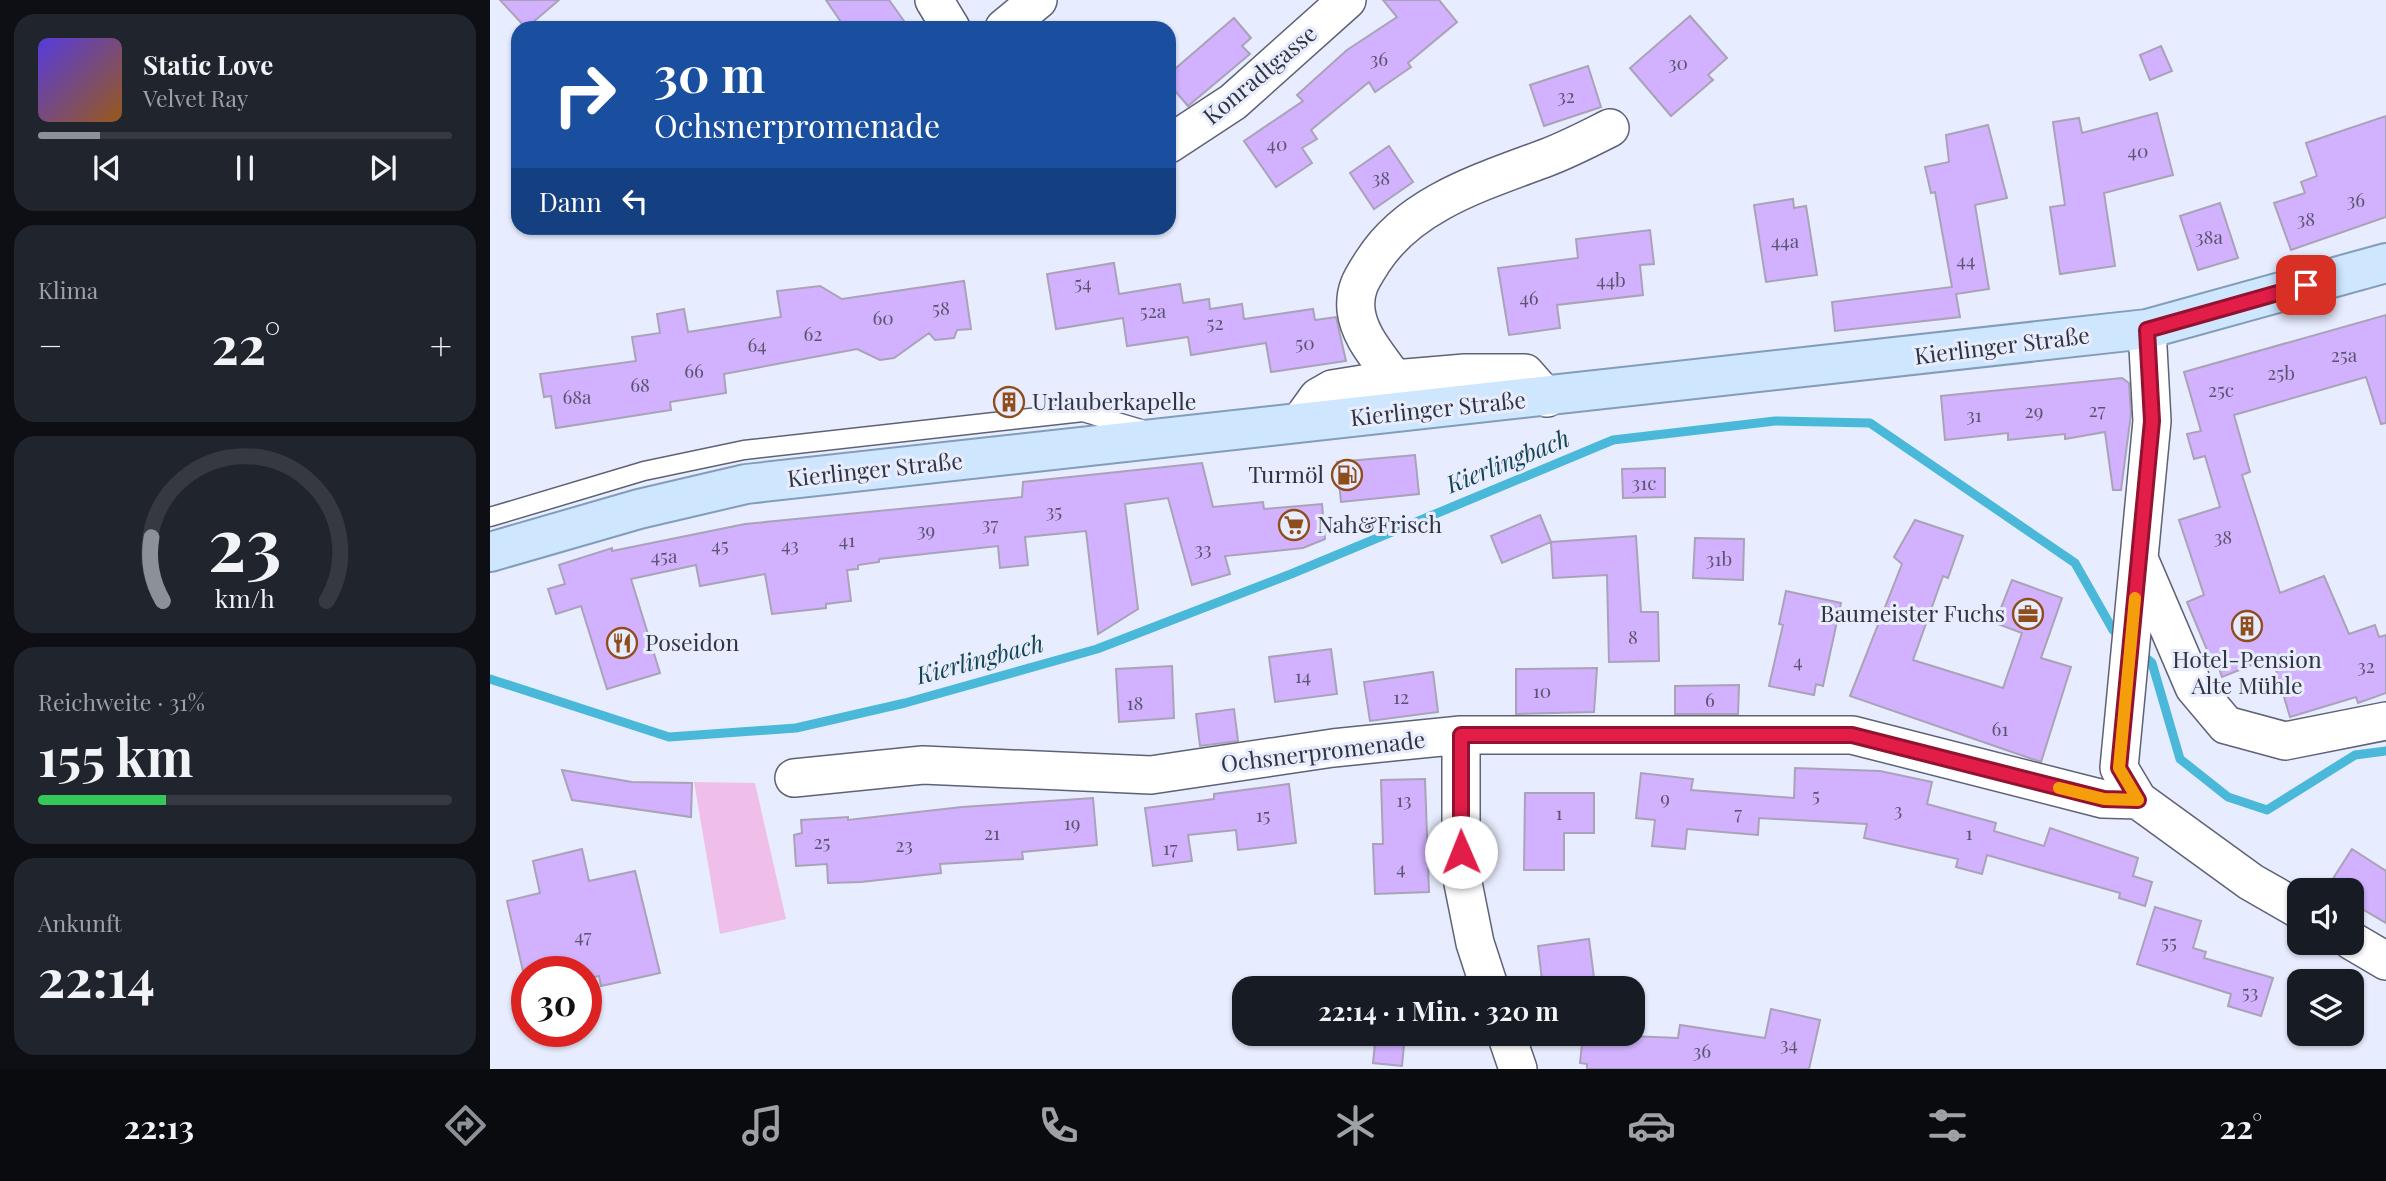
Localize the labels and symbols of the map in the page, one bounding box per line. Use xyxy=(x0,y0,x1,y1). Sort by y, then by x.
street label: Konradtgasse xyxy=(1196,17,1323,131)
house number: 36 xyxy=(1370,45,1388,71)
house number: 30 xyxy=(1668,49,1688,75)
house number: 32 xyxy=(1557,82,1575,108)
house number: 40 xyxy=(1267,130,1287,156)
house number: 40 xyxy=(2128,137,2148,163)
house number: 38 xyxy=(1372,164,1390,190)
house number: 36 xyxy=(2347,186,2365,212)
house number: 38 xyxy=(2297,205,2315,231)
house number: 38a xyxy=(2195,223,2223,249)
house number: 44a xyxy=(1771,227,1800,253)
house number: 44 xyxy=(1957,246,1975,272)
pin xyxy=(2276,255,2336,315)
house number: 44b xyxy=(1596,266,1626,292)
house number: 54 xyxy=(1074,269,1092,295)
house number: 46 xyxy=(1519,284,1539,310)
house number: 58 xyxy=(932,294,950,320)
house number: 52a xyxy=(1140,297,1167,323)
house number: 60 xyxy=(872,304,894,330)
house number: 52 xyxy=(1207,309,1224,335)
street label: Kierlinger Straße xyxy=(1912,318,2091,371)
house number: 62 xyxy=(804,320,822,346)
house number: 50 xyxy=(1295,329,1315,355)
house number: 64 xyxy=(747,331,767,357)
house number: 25a xyxy=(2331,341,2358,367)
house number: 66 xyxy=(684,357,704,383)
house number: 25b xyxy=(2267,359,2295,385)
house number: 68 xyxy=(630,371,650,397)
house number: 25c xyxy=(2208,376,2234,402)
house number: 68a xyxy=(562,383,592,409)
street label: Kierlinger Straße xyxy=(1349,383,1527,432)
building icon: Urlauberkapelle xyxy=(992,385,1026,419)
place label: Urlauberkapelle xyxy=(1032,385,1196,416)
house number: 27 xyxy=(2089,396,2106,422)
house number: 29 xyxy=(2025,397,2043,423)
house number: 31 xyxy=(1966,401,1982,427)
water label: Kierlingbach xyxy=(1440,421,1574,500)
street label: Kierlinger Straße xyxy=(786,444,964,493)
place label: Turmöl xyxy=(1248,458,1324,489)
fuel station icon: Turmöl xyxy=(1330,458,1364,492)
house number: 31c xyxy=(1632,469,1656,495)
house number: 35 xyxy=(1046,497,1062,523)
supermarket icon: Nah&Frisch xyxy=(1277,508,1311,542)
place label: Nah&Frisch xyxy=(1317,508,1443,539)
house number: 37 xyxy=(982,510,998,536)
house number: 39 xyxy=(917,516,935,542)
house number: 38 xyxy=(2214,523,2232,549)
house number: 41 xyxy=(839,526,855,552)
house number: 45 xyxy=(711,531,729,557)
house number: 43 xyxy=(781,531,799,557)
house number: 33 xyxy=(1194,535,1212,561)
house number: 45a xyxy=(651,542,678,568)
house number: 31b xyxy=(1706,545,1732,571)
place label: Baumeister Fuchs xyxy=(1820,597,2005,628)
office icon: Baumeister Fuchs xyxy=(2011,597,2045,631)
building icon: Hotel-Pension Alte Mühle xyxy=(2230,609,2264,643)
house number: 8 xyxy=(1628,623,1638,649)
restaurant icon: Poseidon xyxy=(605,626,639,660)
place label: Poseidon xyxy=(645,626,739,657)
water label: Kierlingbach xyxy=(911,626,1047,691)
place label: Hotel-Pension Alte Mühle xyxy=(2172,643,2322,700)
house number: 4 xyxy=(1793,647,1803,673)
house number: 32 xyxy=(2357,652,2375,678)
house number: 14 xyxy=(1295,662,1311,688)
house number: 10 xyxy=(1533,677,1551,703)
house number: 12 xyxy=(1393,683,1409,709)
house number: 6 xyxy=(1705,686,1715,712)
house number: 18 xyxy=(1127,689,1143,715)
house number: 61 xyxy=(1992,715,2008,741)
street label: Ochsnerpromenade xyxy=(1219,723,1427,778)
house number: 5 xyxy=(1812,781,1820,807)
house number: 9 xyxy=(1660,784,1670,810)
house number: 13 xyxy=(1396,786,1412,812)
house number: 3 xyxy=(1894,796,1902,822)
house number: 1 xyxy=(1555,799,1563,825)
house number: 7 xyxy=(1734,799,1742,825)
house number: 15 xyxy=(1256,801,1270,827)
house number: 19 xyxy=(1064,809,1080,835)
position arrow xyxy=(1424,815,1498,889)
house number: 21 xyxy=(984,819,1000,845)
house number: 1 xyxy=(1965,819,1973,845)
house number: 25 xyxy=(814,828,831,854)
house number: 23 xyxy=(895,831,913,857)
house number: 17 xyxy=(1163,834,1178,860)
house number: 4 xyxy=(1396,854,1406,880)
house number: 47 xyxy=(575,922,592,948)
house number: 55 xyxy=(2161,928,2177,954)
speed limit sign: 30 xyxy=(511,956,602,1047)
house number: 53 xyxy=(2242,978,2258,1004)
house number: 34 xyxy=(1780,1030,1798,1056)
house number: 36 xyxy=(1693,1037,1711,1063)

